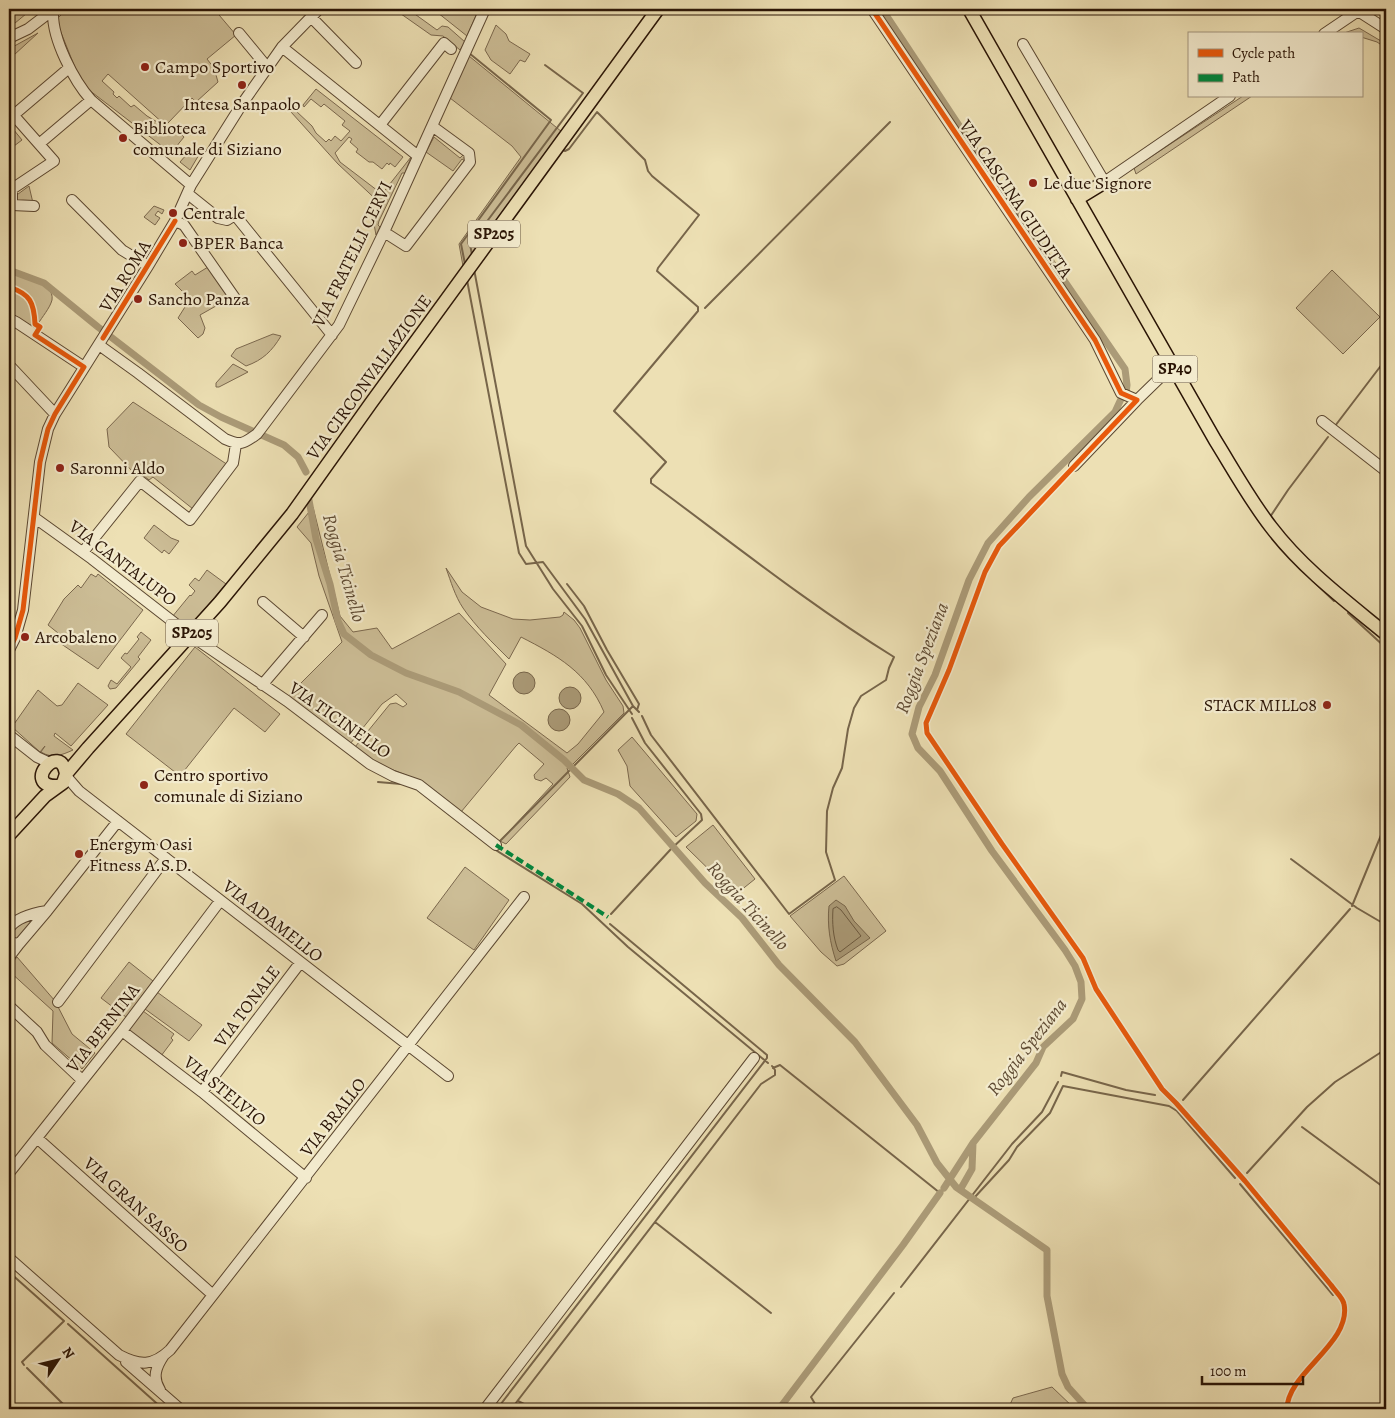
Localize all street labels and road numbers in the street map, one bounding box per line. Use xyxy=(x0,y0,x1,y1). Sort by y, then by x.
street label: VIA CASCINA GIUDITTA xyxy=(953,114,1078,284)
street label: VIA FRATELLI CERVI xyxy=(306,177,398,332)
road number: SP205 xyxy=(468,220,520,248)
street label: VIA ROMA xyxy=(93,235,157,317)
street label: VIA CIRCONVALLAZIONE xyxy=(300,290,437,465)
road number: SP40 xyxy=(1152,356,1198,382)
street label: VIA CANTALUPO xyxy=(63,514,182,612)
road number: SP205 xyxy=(166,620,218,646)
street label: VIA TICINELLO xyxy=(283,675,396,764)
street label: VIA ADAMELLO xyxy=(217,874,328,968)
street label: VIA TONALE xyxy=(208,960,286,1052)
street label: VIA BERNINA xyxy=(60,978,146,1078)
street label: VIA STELVIO xyxy=(178,1050,271,1132)
street label: VIA BRALLO xyxy=(294,1073,371,1162)
street label: VIA GRAN SASSO xyxy=(78,1151,193,1258)

